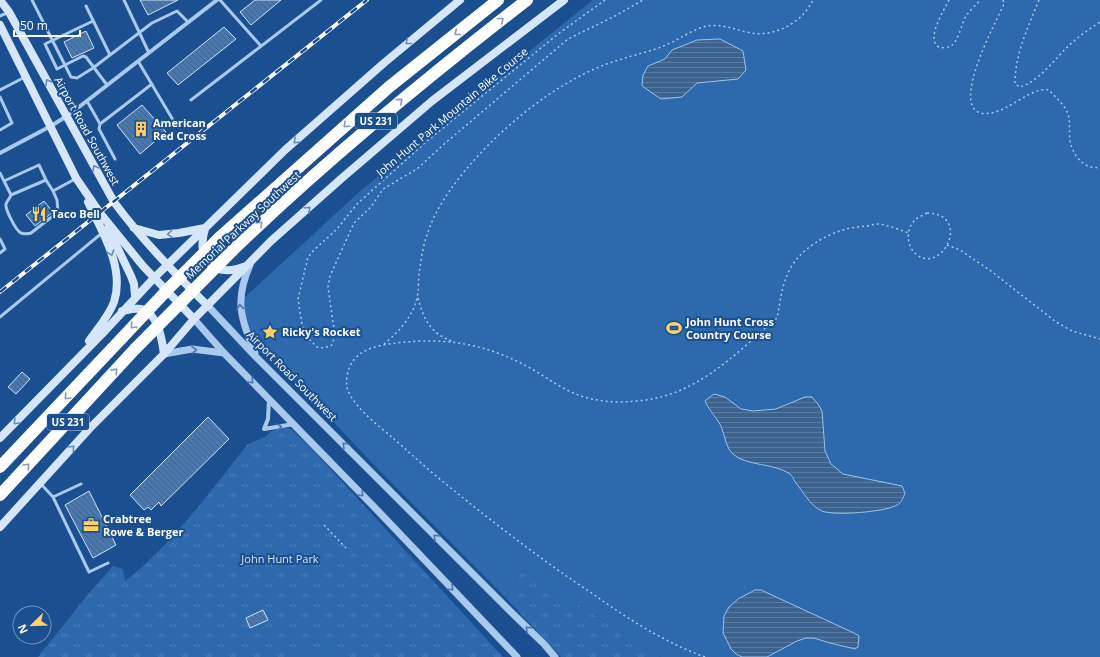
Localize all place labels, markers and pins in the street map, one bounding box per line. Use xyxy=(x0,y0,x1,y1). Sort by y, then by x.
place label: American Red Cross xyxy=(153,115,207,143)
building icon: American Red Cross xyxy=(132,120,150,138)
restaurant icon: Taco Bell xyxy=(30,205,48,223)
place label: Taco Bell xyxy=(51,206,100,221)
place label: John Hunt Cross Country Course xyxy=(685,314,775,342)
sports icon: John Hunt Cross Country Course xyxy=(665,319,683,337)
place icon: Ricky's Rocket xyxy=(261,323,279,341)
place label: Ricky's Rocket xyxy=(282,324,361,339)
place label: Crabtree Rowe & Berger xyxy=(103,511,184,539)
office icon: Crabtree Rowe & Berger xyxy=(82,516,100,534)

